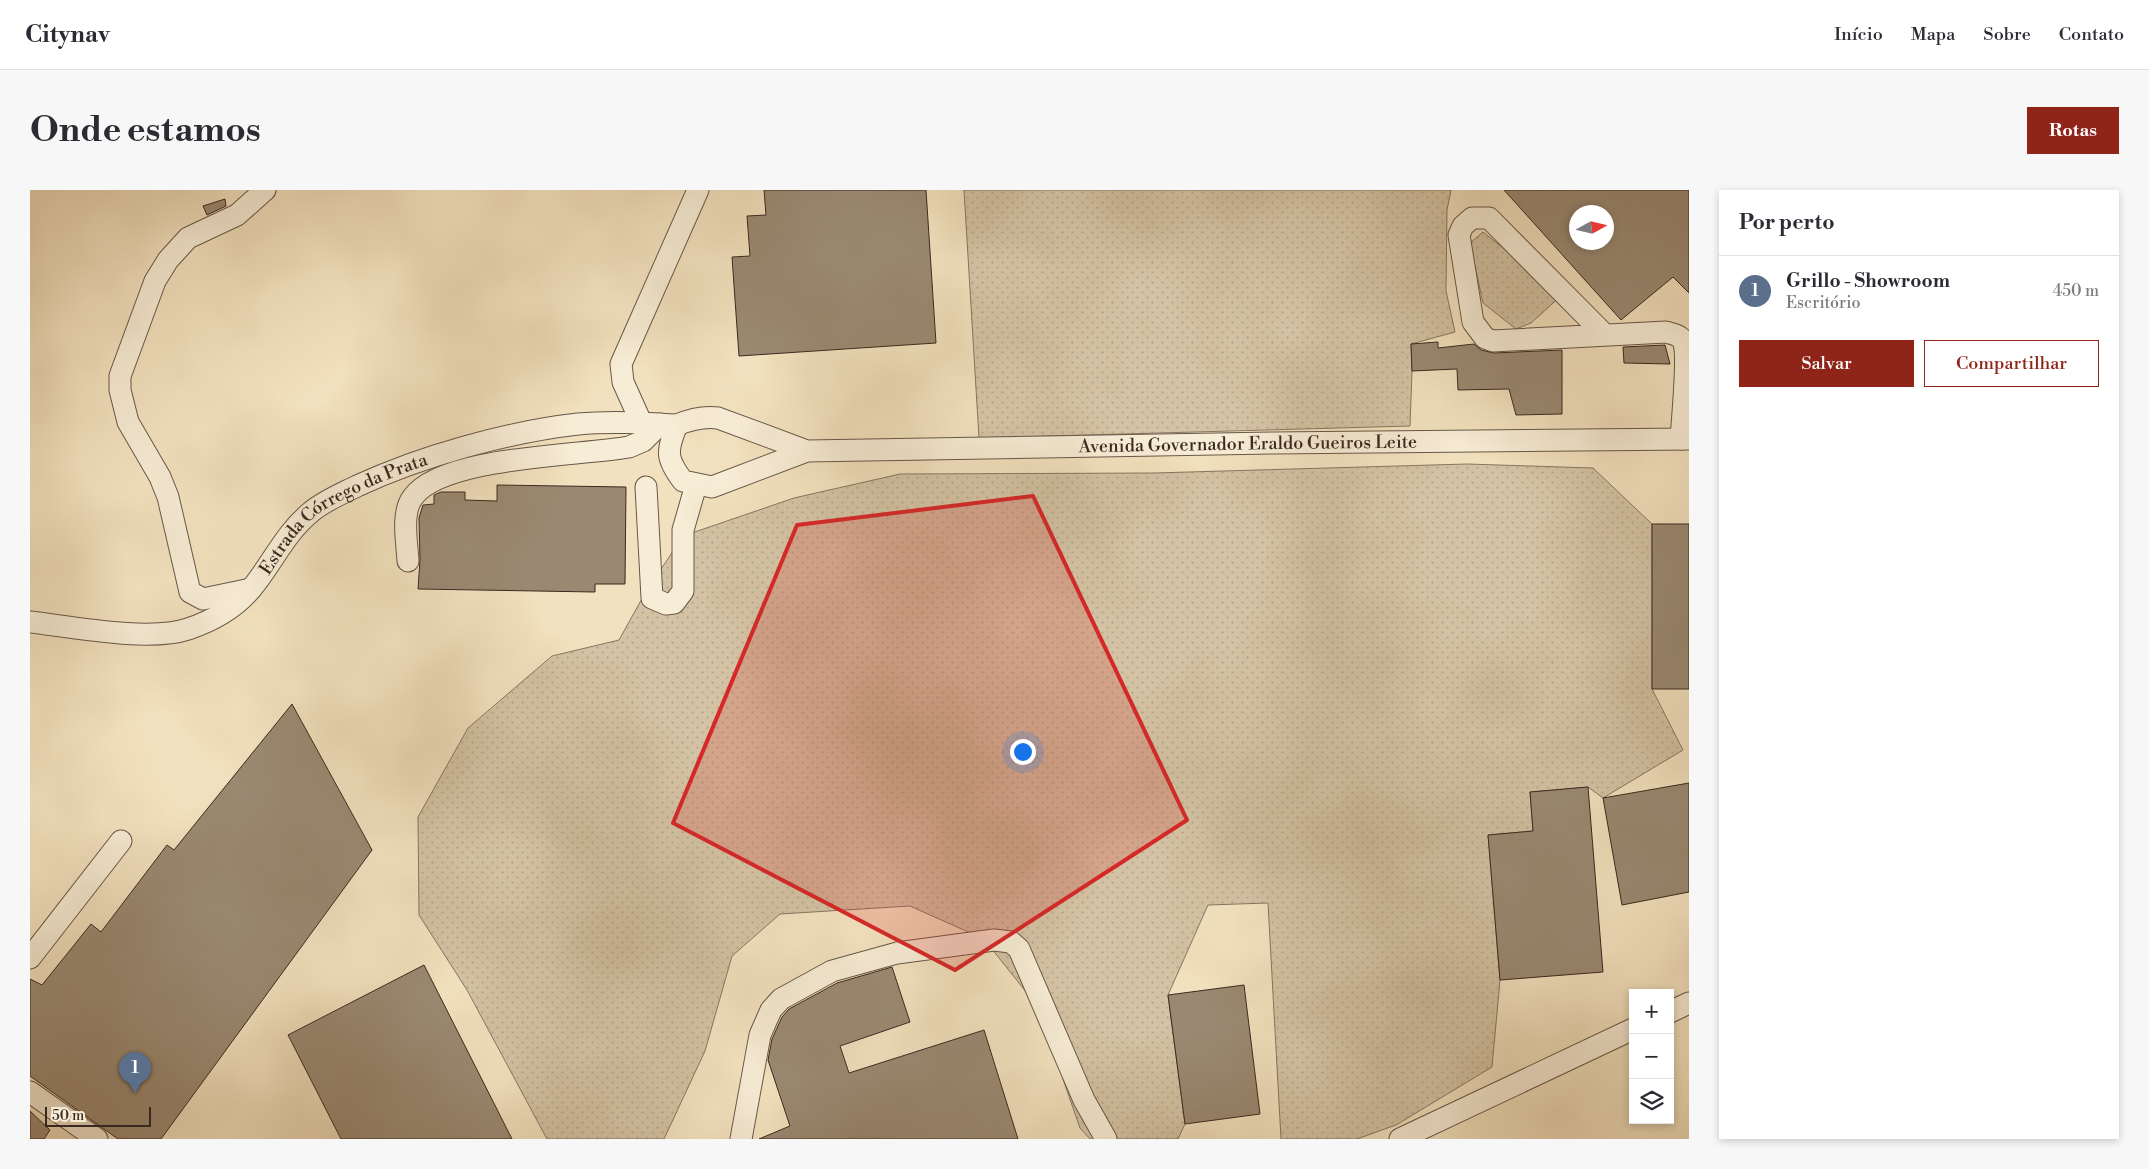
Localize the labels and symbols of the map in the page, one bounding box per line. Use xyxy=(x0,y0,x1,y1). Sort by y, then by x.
north arrow xyxy=(1569,205,1614,250)
street label: Avenida Governador Eraldo Gueiros Leite xyxy=(1078,430,1417,458)
street label: Estrada Córrego da Prata xyxy=(254,447,431,579)
your location xyxy=(1010,739,1036,765)
pin: 1 xyxy=(119,1052,151,1093)
scale bar xyxy=(45,1104,151,1127)

